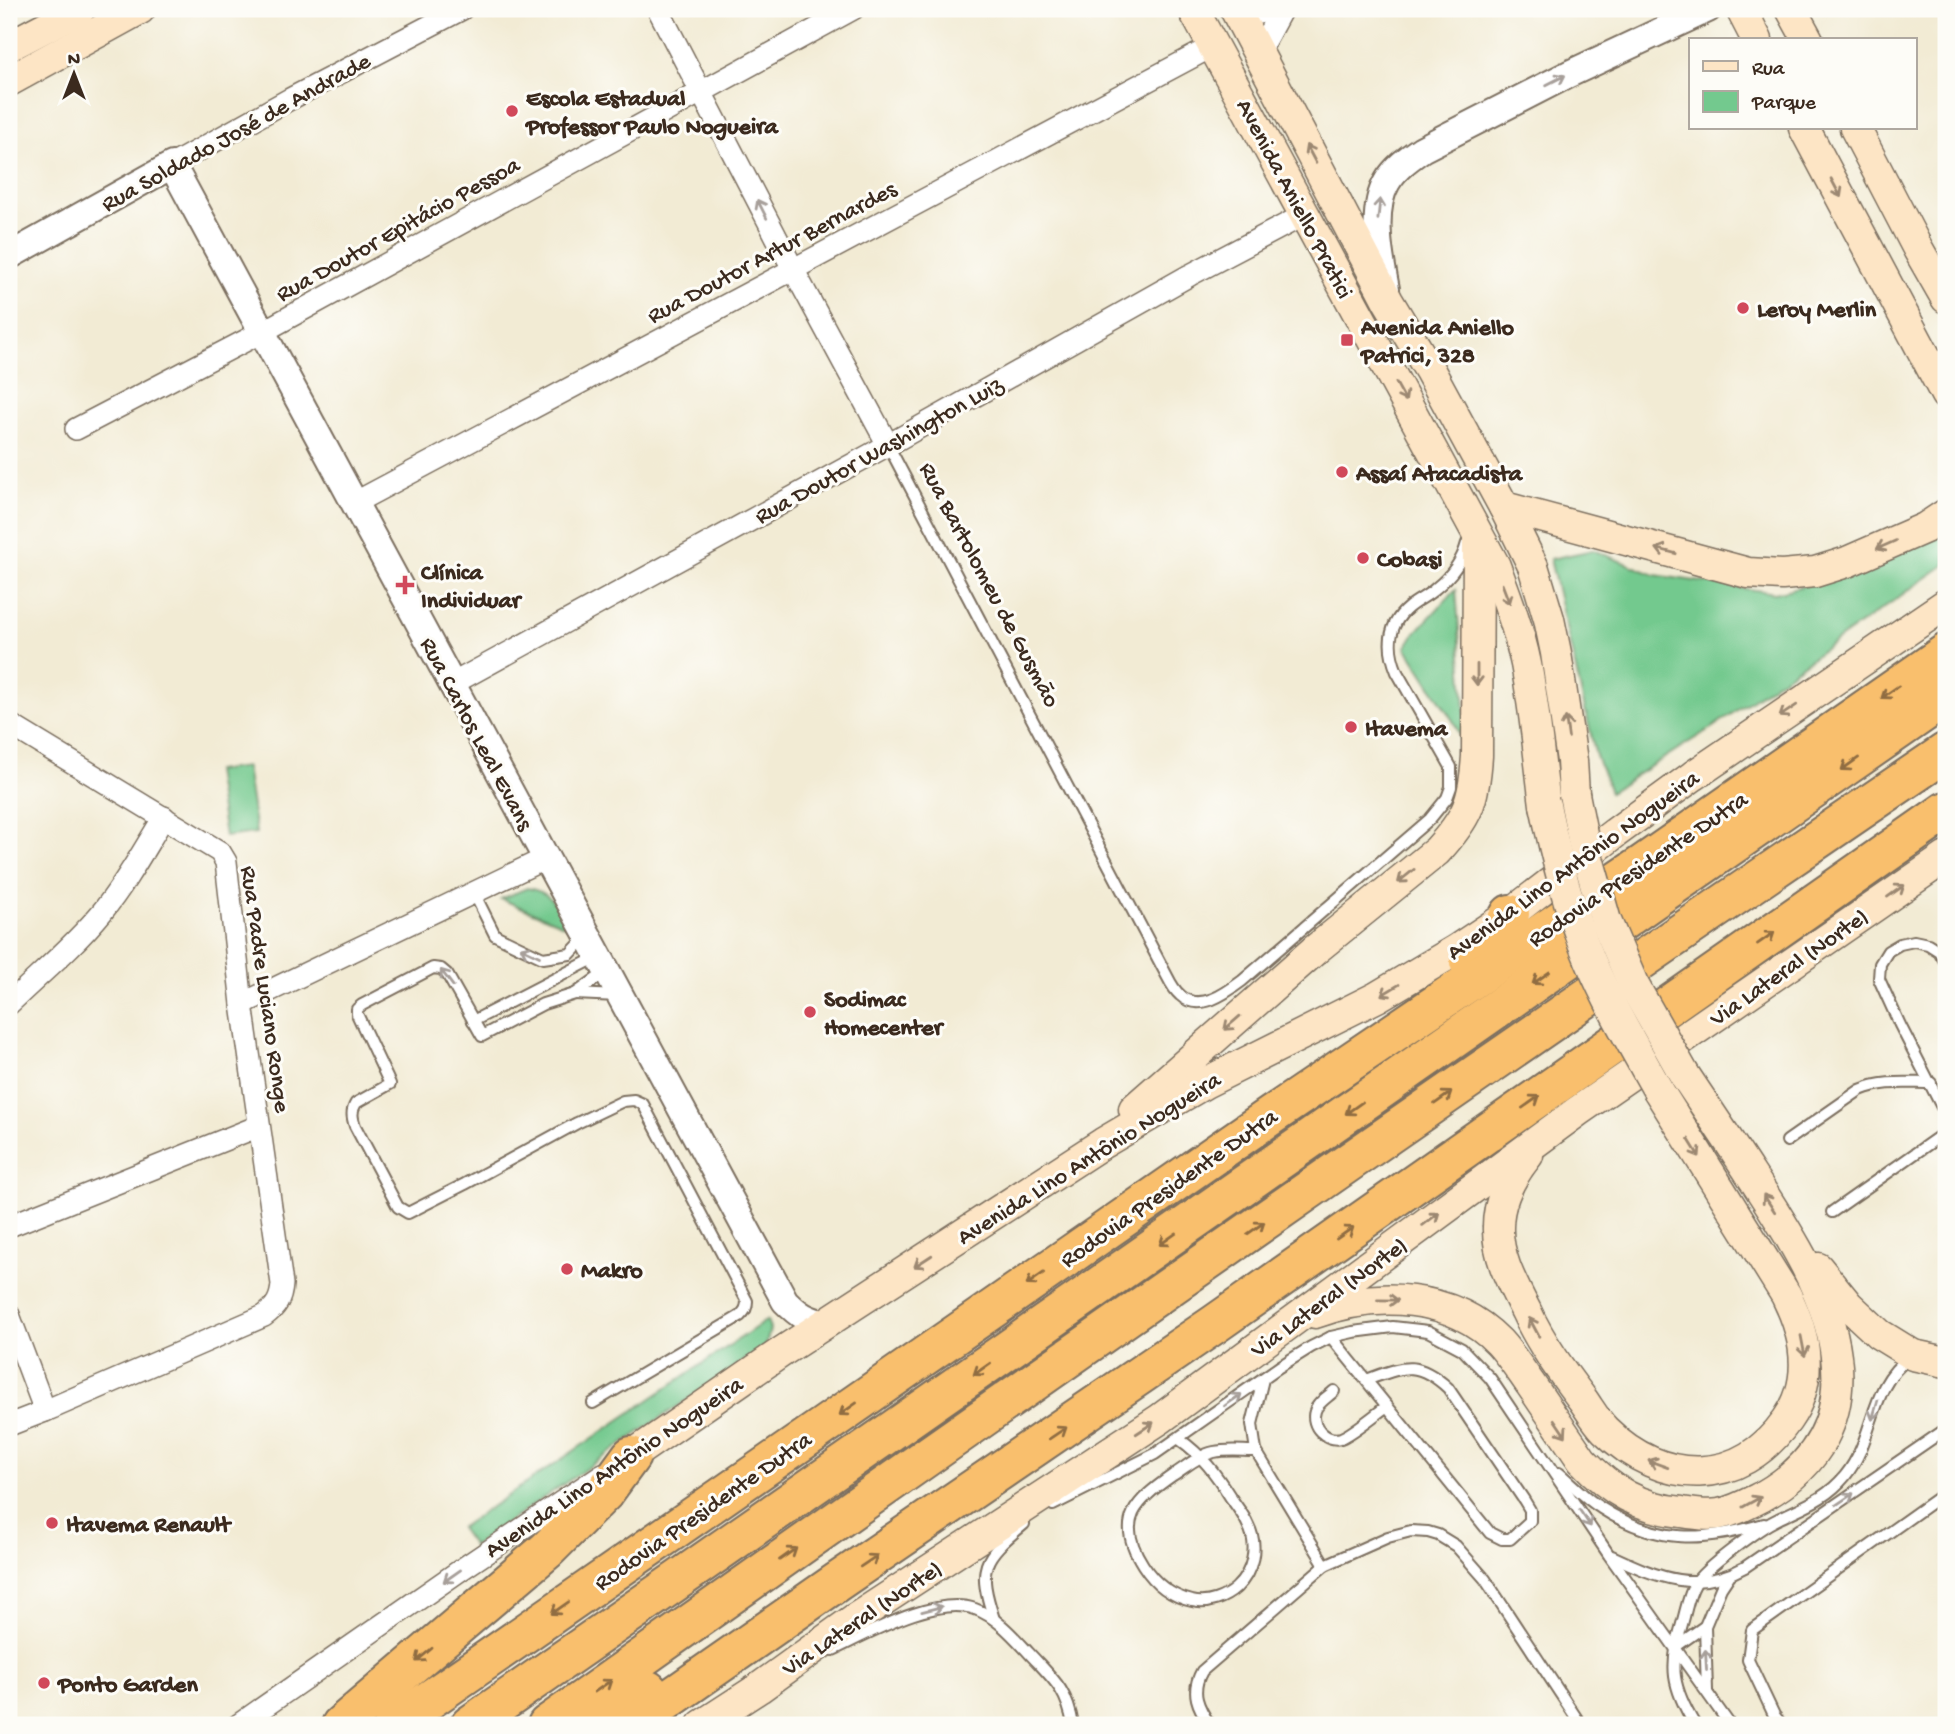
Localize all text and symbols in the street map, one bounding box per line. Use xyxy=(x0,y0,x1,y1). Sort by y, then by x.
north arrow xyxy=(38,38,108,108)
legend xyxy=(1689,38,1916,130)
street label: Rua Soldado José de Andrade xyxy=(97,48,377,220)
text: N xyxy=(68,49,80,72)
text: Rua xyxy=(1752,58,1786,83)
one-way arrow xyxy=(1545,73,1566,87)
place label: Escola Estadual Professor Paulo Nogueira xyxy=(524,86,780,143)
text: Parque xyxy=(1751,92,1817,117)
street label: Avenida Aniello Pratici xyxy=(1228,95,1358,304)
marker: Escola Estadual Professor Paulo Nogueira xyxy=(504,103,520,119)
one-way arrow xyxy=(1304,144,1317,165)
street label: Rua Doutor Epitácio Pessoa xyxy=(272,152,526,310)
street label: Rua Doutor Artur Bernardes xyxy=(643,175,903,332)
one-way arrow xyxy=(1830,177,1843,198)
one-way arrow xyxy=(1373,198,1386,221)
one-way arrow xyxy=(754,199,768,219)
place label: Leroy Merlin xyxy=(1757,297,1877,326)
marker: Leroy Merlin xyxy=(1735,300,1751,316)
place label: Avenida Aniello Patrici, 328 xyxy=(1359,315,1515,372)
marker: Avenida Aniello Patrici, 328 xyxy=(1339,332,1355,348)
street label: Rua Doutor Washington Luiz xyxy=(750,371,1010,533)
one-way arrow xyxy=(1395,381,1408,402)
street label: Rua Bartolomeu de Gusmão xyxy=(911,458,1065,713)
place label: Assaí Atacadista xyxy=(1355,461,1524,490)
marker: Assaí Atacadista xyxy=(1334,464,1350,480)
one-way arrow xyxy=(1876,539,1897,552)
one-way arrow xyxy=(1656,544,1678,557)
place label: Cobasi xyxy=(1377,547,1443,576)
marker: Cobasi xyxy=(1355,550,1371,566)
place label: Clínica Individuar xyxy=(421,560,523,617)
marker: Clínica Individuar xyxy=(395,575,415,595)
one-way arrow xyxy=(1500,582,1513,604)
street label: Rua Carlos Leal Evans xyxy=(412,633,539,837)
one-way arrow xyxy=(1470,663,1484,686)
one-way arrow xyxy=(1881,685,1900,699)
one-way arrow xyxy=(1779,704,1799,718)
place label: Itavema xyxy=(1365,716,1449,745)
one-way arrow xyxy=(1560,716,1573,738)
marker: Itavema xyxy=(1343,719,1359,735)
one-way arrow xyxy=(1841,757,1860,771)
street label: Avenida Lino Antônio Nogueira xyxy=(1442,765,1707,968)
street label: Rodovia Presidente Dutra xyxy=(1524,786,1755,955)
street label: Rua Padre Luciano Ronge xyxy=(232,864,295,1115)
one-way arrow xyxy=(1398,869,1416,884)
one-way arrow xyxy=(1886,884,1906,898)
street label: Via Lateral (Norte) xyxy=(1704,903,1875,1035)
one-way arrow xyxy=(1756,931,1775,945)
one-way arrow xyxy=(520,944,541,958)
one-way arrow xyxy=(440,968,455,987)
one-way arrow xyxy=(1532,971,1551,985)
one-way arrow xyxy=(1380,983,1400,997)
place label: Sodimac Homecenter xyxy=(824,987,945,1044)
marker: Sodimac Homecenter xyxy=(802,1004,818,1020)
one-way arrow xyxy=(1224,1015,1242,1031)
street label: Avenida Lino Antônio Nogueira xyxy=(953,1066,1228,1253)
one-way arrow xyxy=(1433,1091,1452,1105)
one-way arrow xyxy=(1521,1095,1540,1109)
one-way arrow xyxy=(1345,1101,1364,1115)
street label: Rodovia Presidente Dutra xyxy=(1056,1103,1285,1276)
one-way arrow xyxy=(1687,1137,1701,1157)
one-way arrow xyxy=(1762,1194,1776,1214)
one-way arrow xyxy=(1421,1212,1440,1227)
one-way arrow xyxy=(1246,1221,1265,1235)
one-way arrow xyxy=(1335,1226,1354,1240)
one-way arrow xyxy=(1159,1232,1178,1246)
street label: Via Lateral (Norte) xyxy=(1245,1232,1414,1366)
one-way arrow xyxy=(913,1254,933,1268)
place label: Makro xyxy=(581,1258,643,1287)
marker: Makro xyxy=(559,1261,575,1277)
one-way arrow xyxy=(1026,1272,1045,1286)
one-way arrow xyxy=(1376,1293,1399,1306)
one-way arrow xyxy=(1526,1317,1540,1338)
one-way arrow xyxy=(1797,1334,1810,1357)
one-way arrow xyxy=(973,1362,992,1376)
street label: Avenida Lino Antônio Nogueira xyxy=(480,1371,750,1566)
one-way arrow xyxy=(1223,1393,1242,1407)
one-way arrow xyxy=(1867,1399,1880,1421)
one-way arrow xyxy=(839,1402,858,1416)
one-way arrow xyxy=(1553,1418,1567,1437)
one-way arrow xyxy=(1135,1421,1155,1435)
street label: Rodovia Presidente Dutra xyxy=(590,1426,819,1599)
one-way arrow xyxy=(1047,1426,1067,1440)
one-way arrow xyxy=(1647,1457,1669,1469)
one-way arrow xyxy=(1834,1492,1854,1506)
one-way arrow xyxy=(1741,1495,1761,1509)
one-way arrow xyxy=(1578,1508,1592,1527)
place label: Itavema Renault xyxy=(66,1512,232,1541)
marker: Itavema Renault xyxy=(44,1515,60,1531)
one-way arrow xyxy=(778,1547,797,1561)
one-way arrow xyxy=(859,1553,878,1568)
street label: Via Lateral (Norte) xyxy=(776,1556,949,1685)
one-way arrow xyxy=(443,1569,462,1583)
one-way arrow xyxy=(551,1601,570,1615)
one-way arrow xyxy=(920,1602,943,1615)
one-way arrow xyxy=(415,1647,433,1663)
one-way arrow xyxy=(1699,1649,1712,1672)
place label: Ponto Garden xyxy=(56,1672,198,1701)
marker: Ponto Garden xyxy=(36,1675,52,1691)
one-way arrow xyxy=(593,1679,612,1693)

